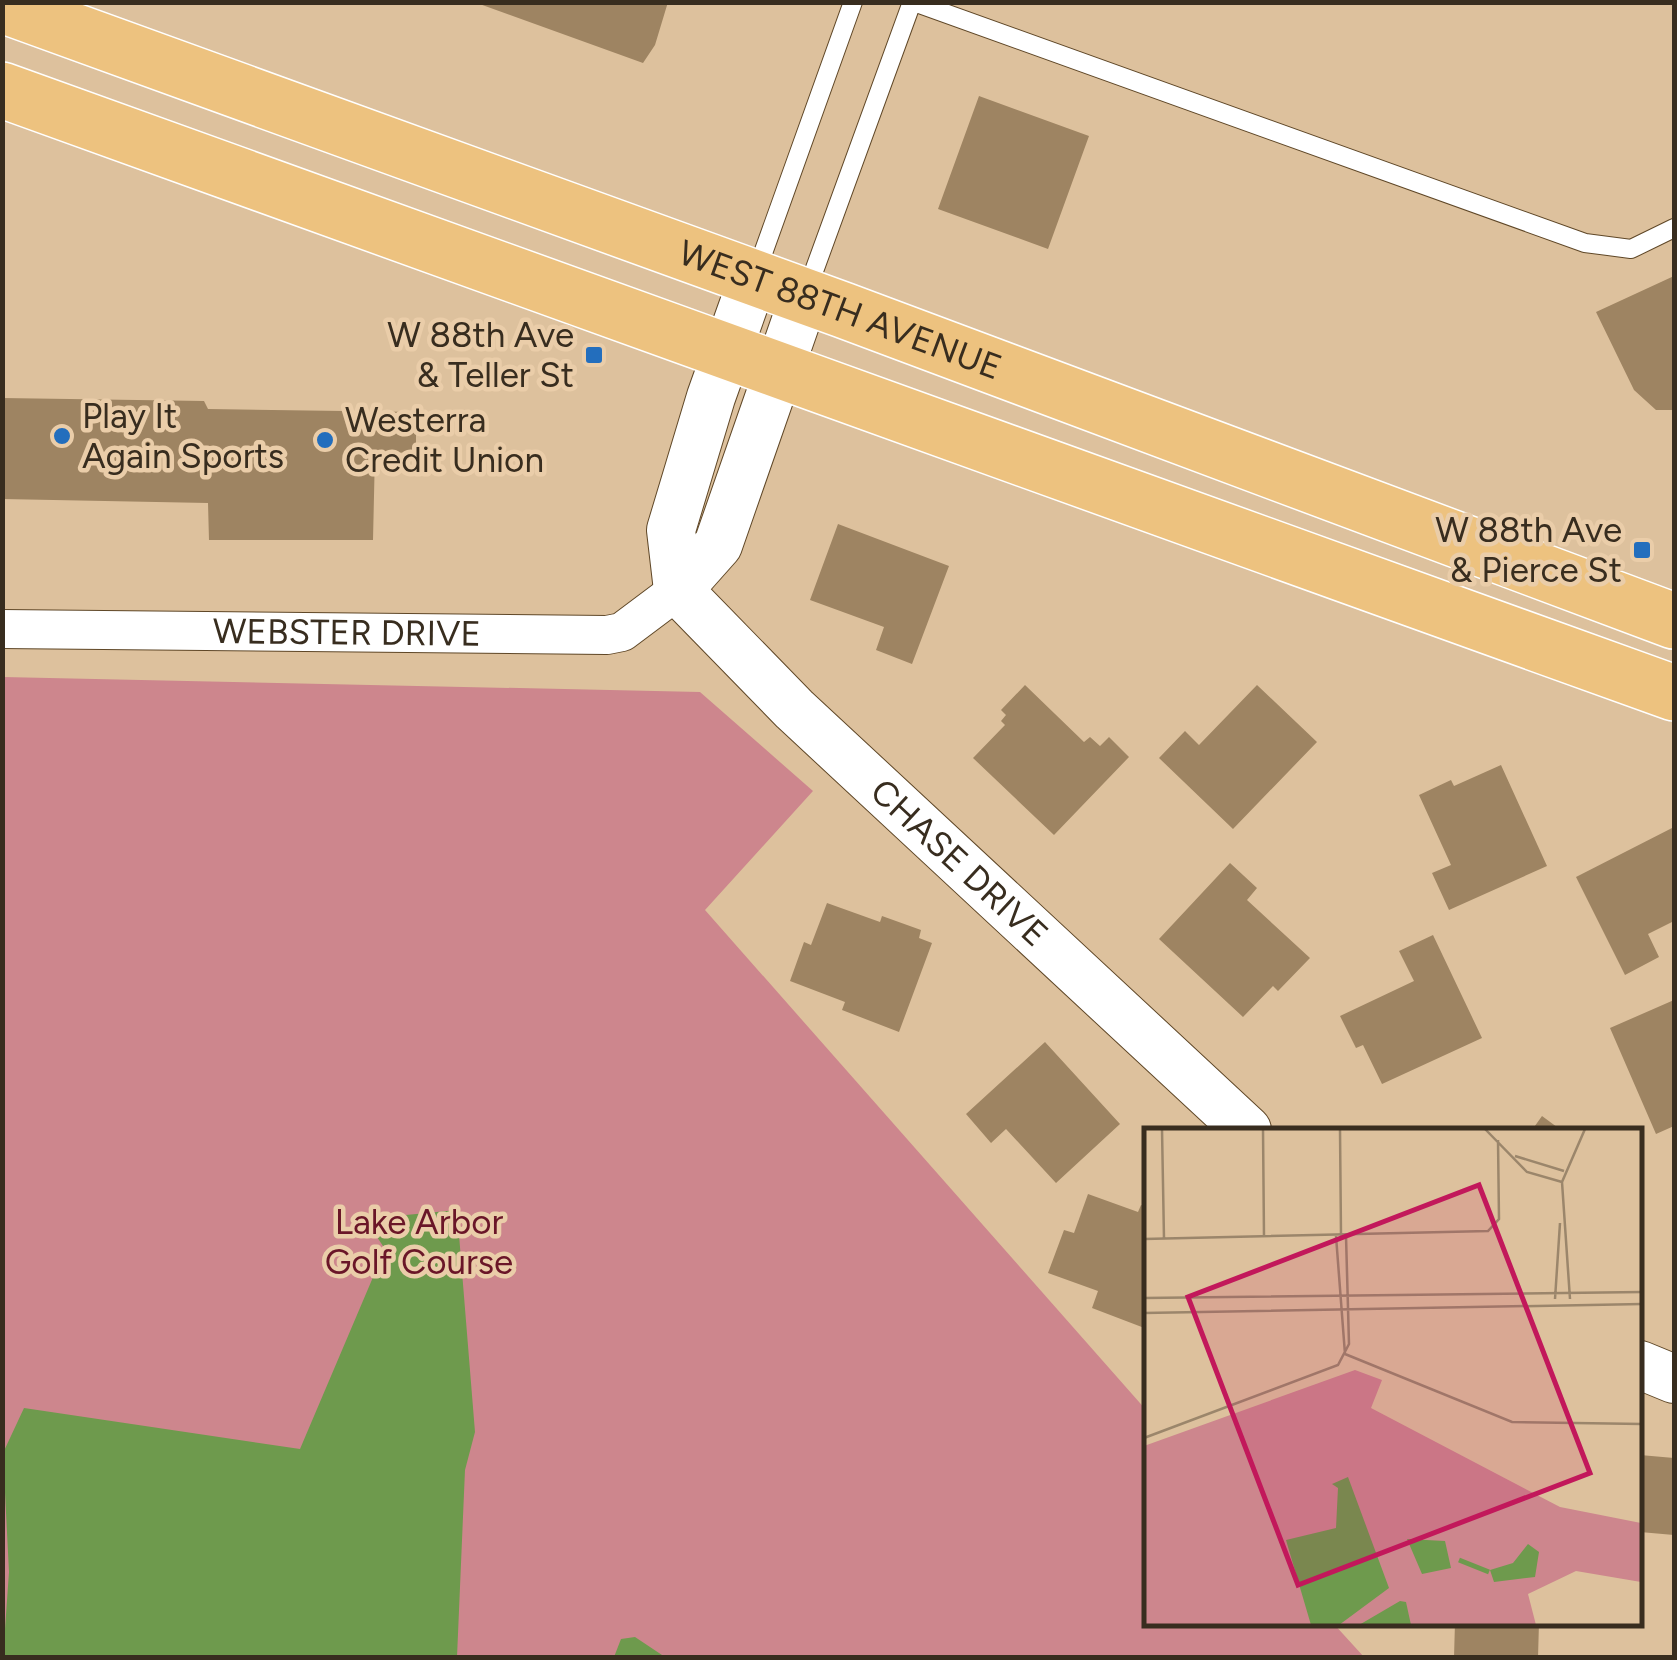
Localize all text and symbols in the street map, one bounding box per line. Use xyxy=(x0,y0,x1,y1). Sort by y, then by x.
street label: WEST 88TH AVENUE xyxy=(673,231,1008,388)
place label: W 88th Ave & Teller St xyxy=(387,314,574,396)
marker: W 88th Ave & Teller St xyxy=(583,344,605,366)
place label: Play It Again Sports xyxy=(82,395,284,477)
place label: Westerra Credit Union xyxy=(345,399,544,481)
marker: Play It Again Sports xyxy=(51,425,73,447)
marker: Westerra Credit Union xyxy=(314,429,336,451)
place label: W 88th Ave & Pierce St xyxy=(1435,509,1622,591)
marker: W 88th Ave & Pierce St xyxy=(1631,539,1653,561)
street label: WEBSTER DRIVE xyxy=(213,610,481,655)
street label: CHASE DRIVE xyxy=(862,770,1057,955)
inset map xyxy=(1144,1128,1642,1625)
park label: Lake Arbor Golf Course xyxy=(325,1201,513,1283)

